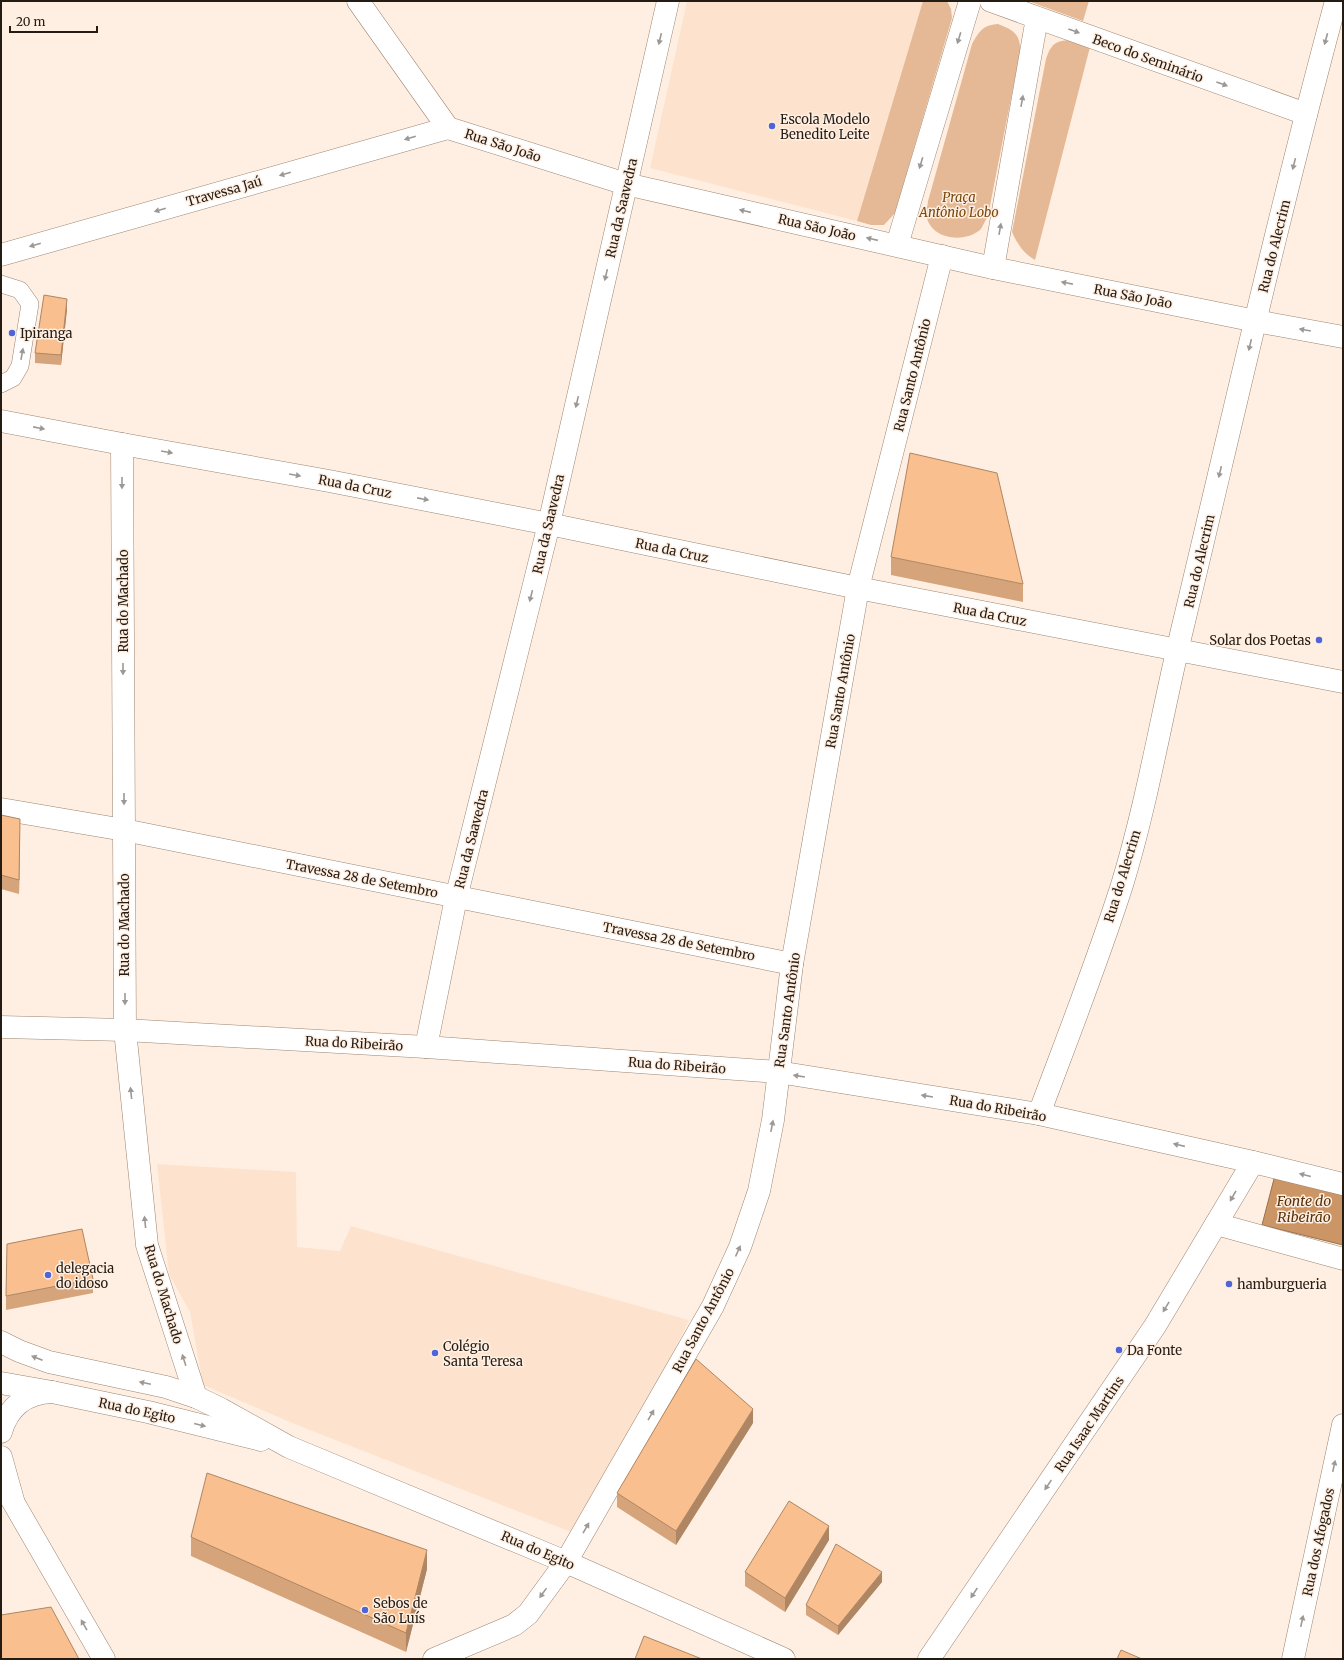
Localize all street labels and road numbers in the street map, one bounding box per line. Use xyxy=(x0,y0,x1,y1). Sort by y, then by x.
street label: Beco do Seminário xyxy=(1090,31,1206,87)
street label: Rua São João xyxy=(462,125,544,166)
street label: Rua da Saavedra xyxy=(602,157,641,260)
street label: Travessa Jaú xyxy=(184,173,264,210)
street label: Rua do Alecrim xyxy=(1255,198,1294,295)
street label: Rua São João xyxy=(776,210,858,245)
street label: Rua São João xyxy=(1092,281,1174,312)
street label: Rua Santo Antônio xyxy=(890,316,935,434)
street label: Rua da Cruz xyxy=(317,471,393,502)
street label: Rua da Saavedra xyxy=(529,473,568,576)
street label: Rua do Alecrim xyxy=(1180,513,1219,610)
street label: Rua da Cruz xyxy=(634,534,710,567)
street label: Rua do Machado xyxy=(115,549,132,653)
street label: Rua da Cruz xyxy=(952,599,1028,630)
street label: Rua Santo Antônio xyxy=(822,632,859,750)
street label: Rua da Saavedra xyxy=(451,788,492,891)
street label: Rua do Alecrim xyxy=(1100,828,1145,924)
street label: Travessa 28 de Setembro xyxy=(284,855,440,902)
street label: Rua do Machado xyxy=(116,873,133,977)
street label: Travessa 28 de Setembro xyxy=(601,918,757,965)
street label: Rua Santo Antônio xyxy=(771,951,804,1069)
street label: Rua do Ribeirão xyxy=(305,1032,404,1055)
street label: Rua do Ribeirão xyxy=(627,1054,727,1077)
street label: Rua do Ribeirão xyxy=(948,1092,1048,1125)
street label: Rua do Machado xyxy=(140,1242,187,1346)
street label: Rua Santo Antônio xyxy=(669,1265,738,1376)
street label: Rua Isaac Martins xyxy=(1051,1373,1128,1476)
street label: Rua do Egito xyxy=(97,1394,177,1427)
street label: Rua dos Afogados xyxy=(1299,1486,1338,1598)
street label: Rua do Egito xyxy=(498,1527,577,1574)

